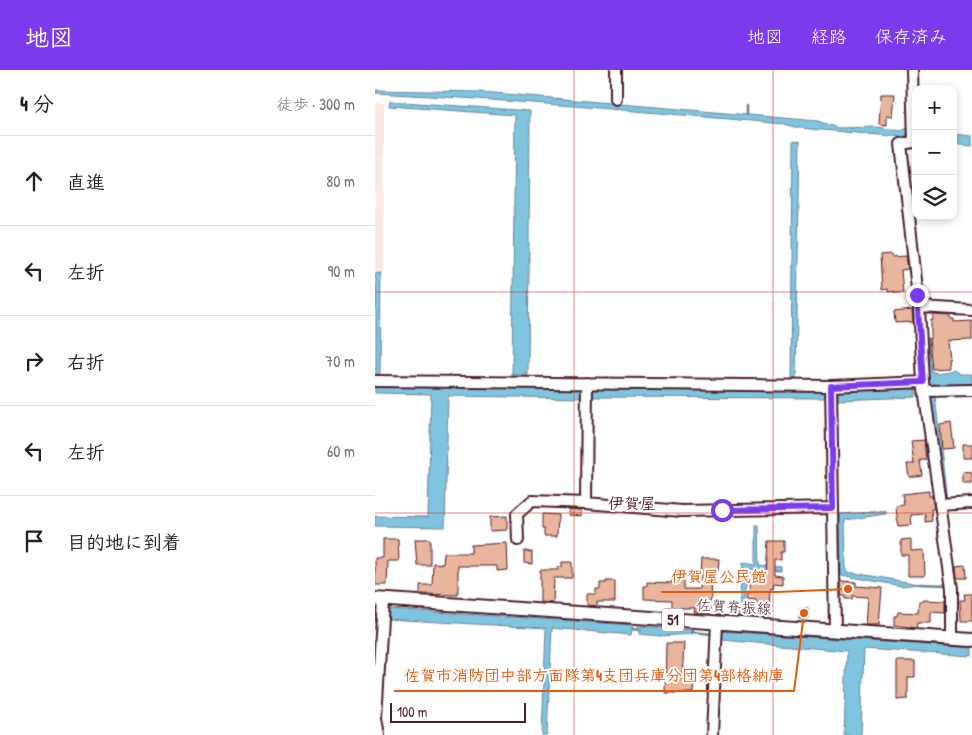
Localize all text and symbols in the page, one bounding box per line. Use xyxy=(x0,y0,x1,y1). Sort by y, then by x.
text: 地図 xyxy=(25,21,73,53)
text: 地図 xyxy=(747,24,783,49)
text: 経路 xyxy=(811,24,847,49)
text: 保存済み xyxy=(875,24,947,49)
map controls xyxy=(912,85,957,220)
button: + xyxy=(912,85,957,130)
text: 4 分 xyxy=(20,89,54,118)
text: 徒歩 · 300 m xyxy=(276,93,355,115)
button: − xyxy=(912,130,957,175)
icon: ahead xyxy=(20,167,48,195)
text: 直進 xyxy=(67,169,105,195)
text: 80 m xyxy=(326,170,355,192)
button: layers xyxy=(912,175,957,220)
icon: left xyxy=(20,257,48,285)
text: 左折 xyxy=(67,259,105,285)
text: 90 m xyxy=(327,260,355,282)
route end xyxy=(906,284,929,307)
icon: right xyxy=(20,347,48,375)
text: 右折 xyxy=(67,349,105,375)
text: 70 m xyxy=(325,350,355,372)
icon: left xyxy=(20,437,48,465)
text: 左折 xyxy=(67,439,105,465)
text: 60 m xyxy=(327,440,355,462)
district label: 伊賀屋 xyxy=(608,492,656,514)
route start xyxy=(711,499,734,522)
icon: arrive xyxy=(20,527,48,555)
text: 目的地に到着 xyxy=(67,529,181,555)
callout: 伊賀屋公民館 xyxy=(661,561,777,592)
text: 伊賀屋公民館 xyxy=(671,565,767,587)
street label: 佐賀脊振線 xyxy=(696,594,772,619)
road number: 51 xyxy=(662,608,684,632)
callout: 佐賀市消防団中部方面隊第4支団兵庫分団第4部格納庫 xyxy=(394,660,794,691)
text: 佐賀市消防団中部方面隊第4支団兵庫分団第4部格納庫 xyxy=(404,664,784,686)
scale bar xyxy=(390,700,526,723)
text: 100 m xyxy=(397,702,427,721)

